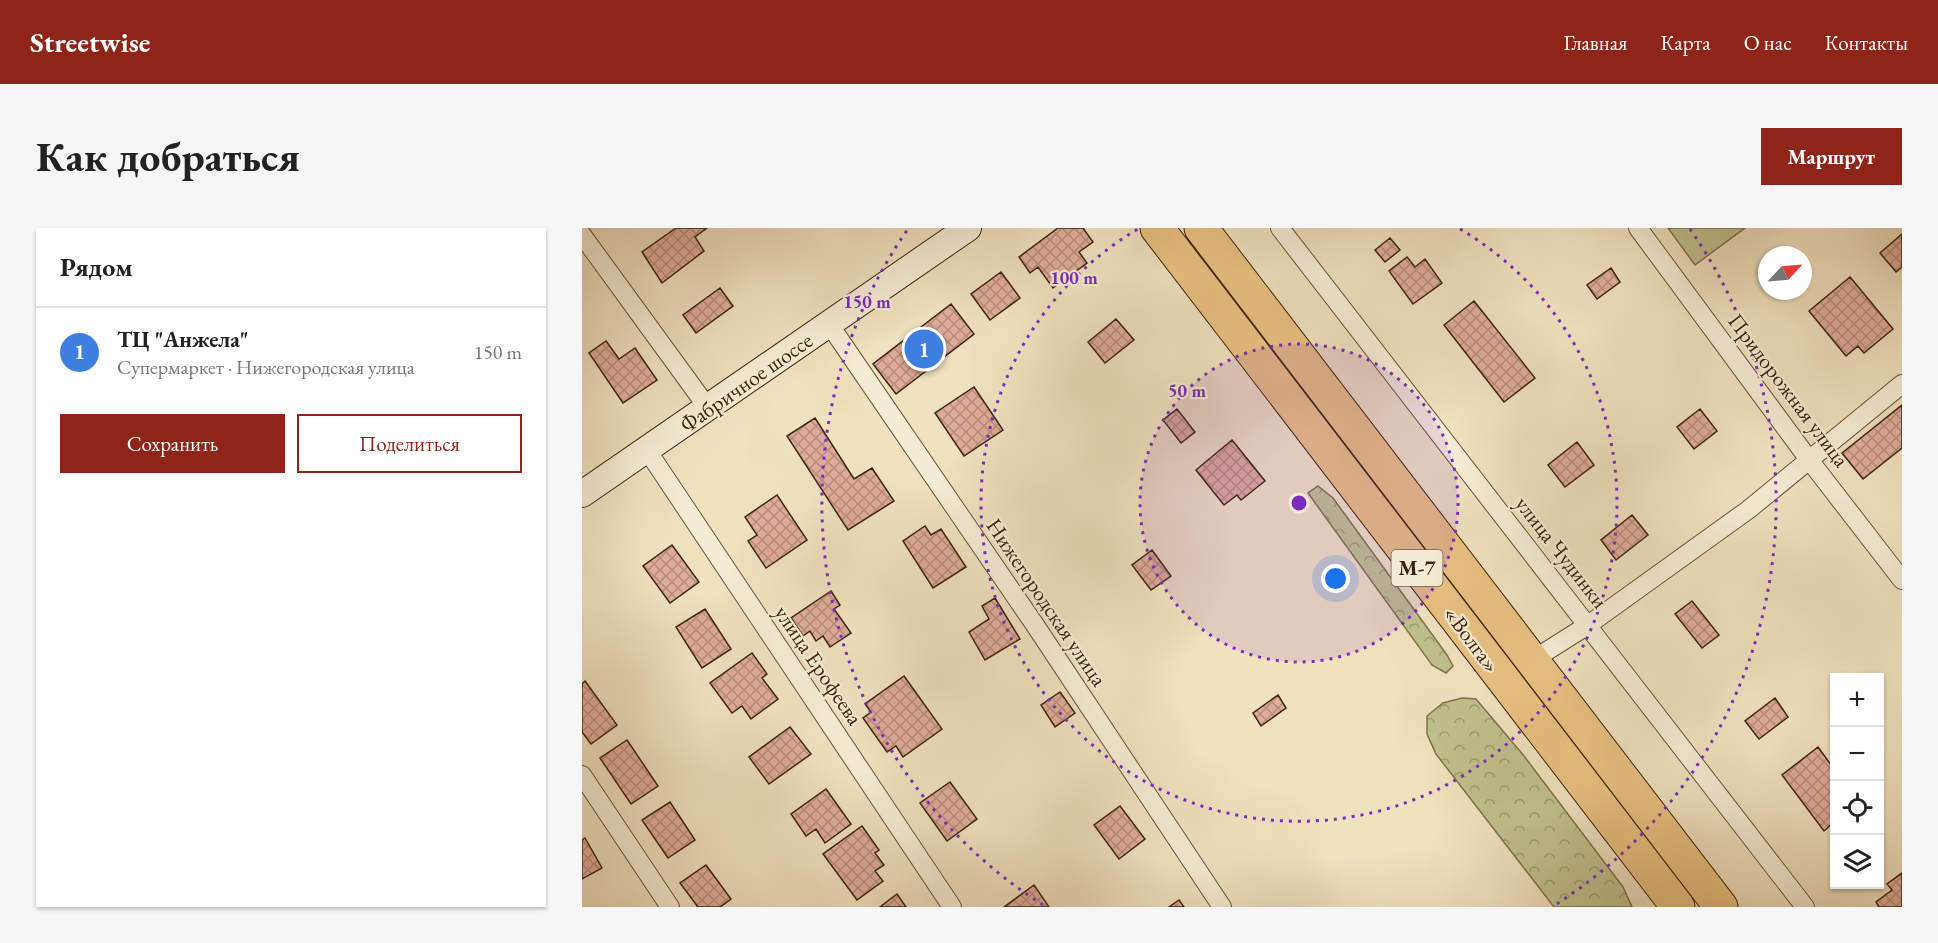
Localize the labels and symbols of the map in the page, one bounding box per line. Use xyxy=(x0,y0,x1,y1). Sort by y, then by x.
north arrow xyxy=(1758,246,1812,300)
text: 100 m xyxy=(1050,266,1098,289)
text: 150 m xyxy=(843,290,891,313)
street label: Придорожная улица xyxy=(1721,308,1856,473)
street label: Фабричное шоссе xyxy=(674,326,819,439)
pin: 1 xyxy=(904,326,944,372)
text: 50 m xyxy=(1168,379,1206,402)
street label: улица Чудинки xyxy=(1509,490,1615,615)
centre of rings xyxy=(1289,493,1309,513)
street label: Нижегородская улица xyxy=(980,513,1114,692)
road number: М-7 xyxy=(1392,550,1442,586)
your location xyxy=(1321,564,1350,593)
street label: улица Ерофеева xyxy=(768,600,869,731)
street label: «Волга» xyxy=(1437,600,1506,679)

